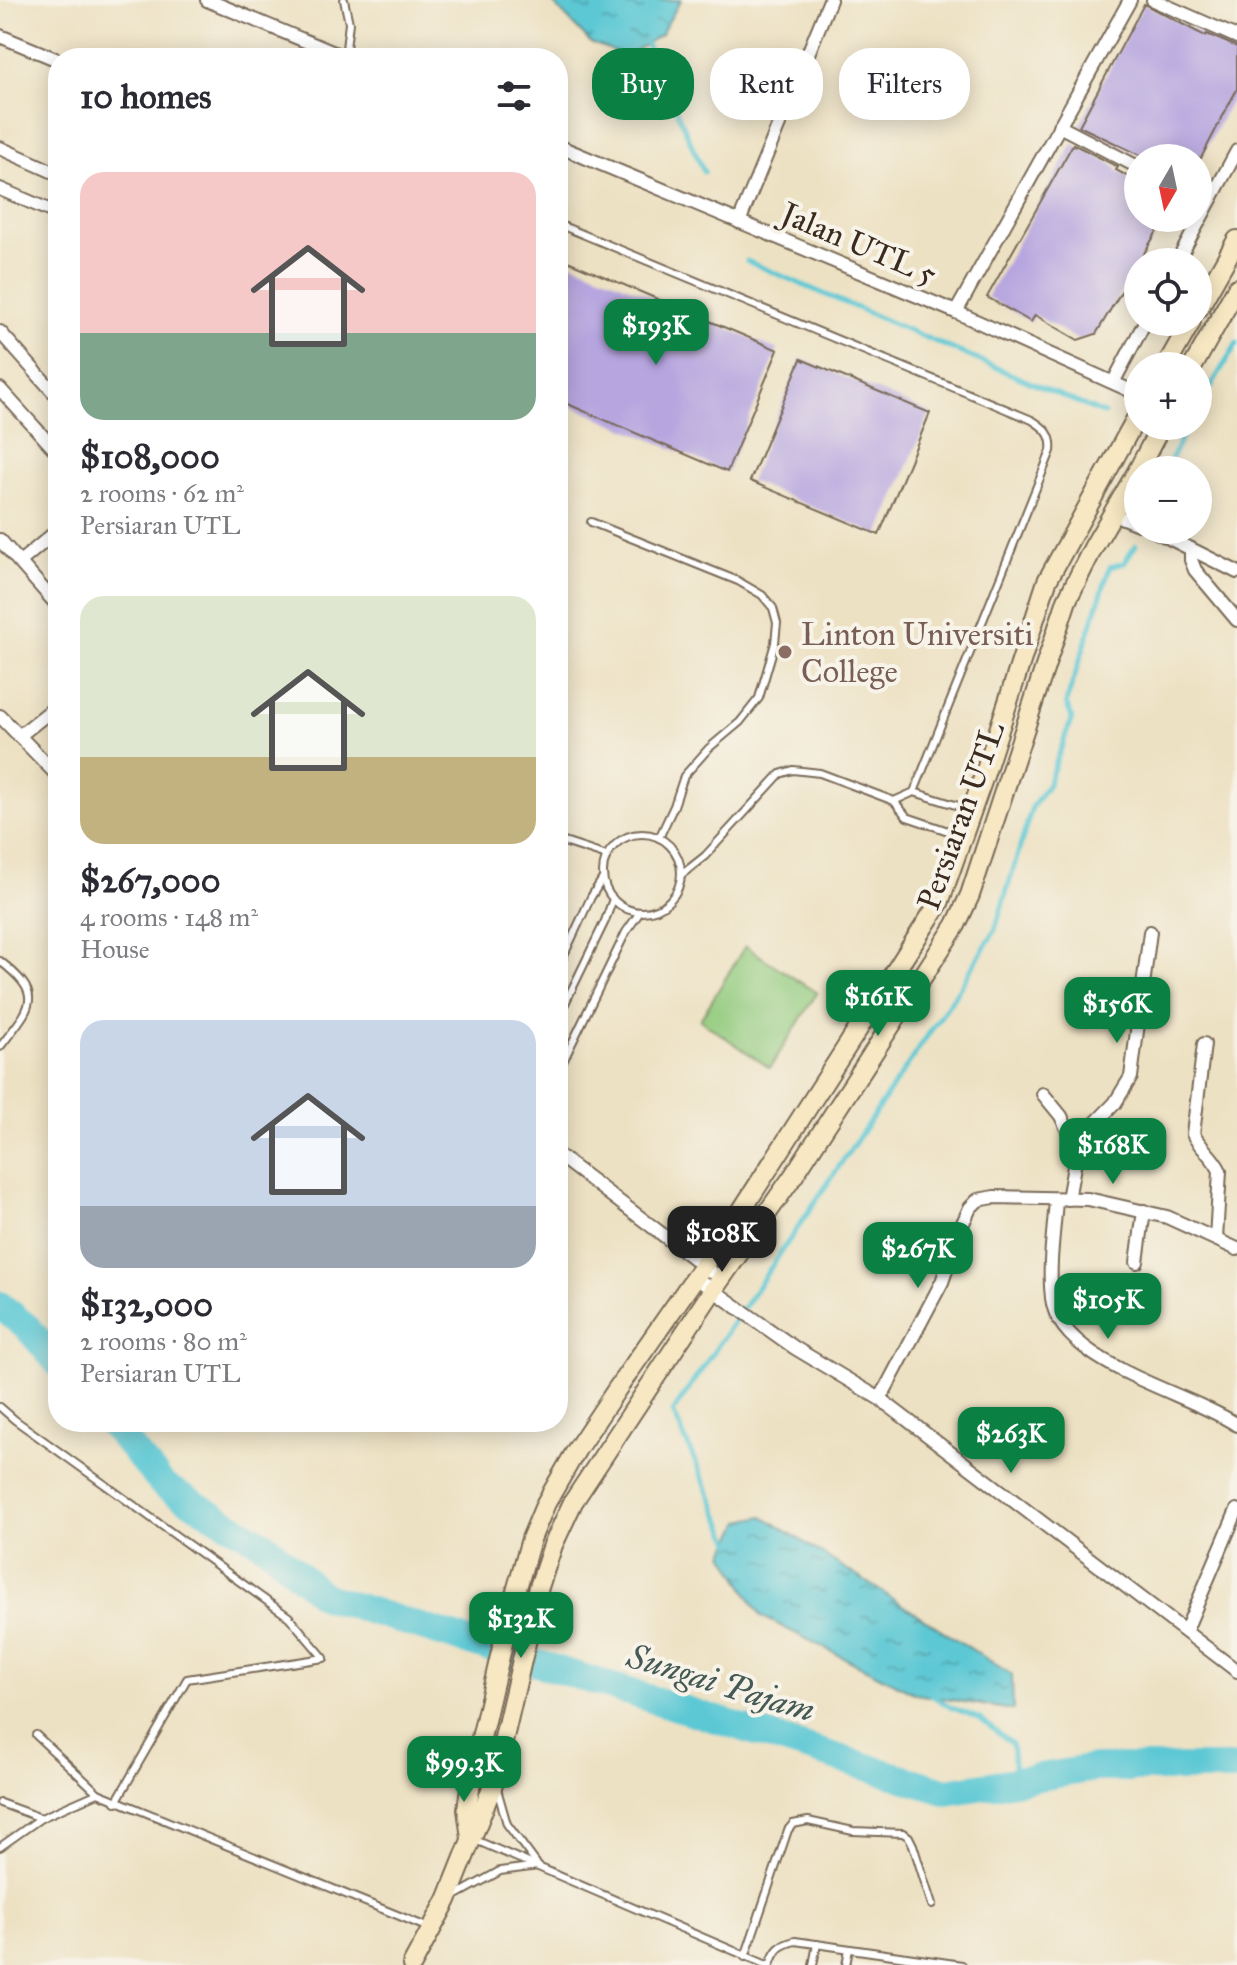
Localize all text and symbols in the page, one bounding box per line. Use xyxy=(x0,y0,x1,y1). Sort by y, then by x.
chip: Buy xyxy=(592,48,694,120)
chip: Rent xyxy=(710,48,823,120)
chip: Filters xyxy=(839,48,970,120)
icon: filters xyxy=(492,74,536,118)
text: 10 homes xyxy=(80,76,211,117)
north arrow xyxy=(1124,144,1212,232)
map controls xyxy=(1124,144,1212,544)
street label: Jalan UTL 5 xyxy=(773,193,943,294)
icon: home xyxy=(236,224,380,368)
button: locate xyxy=(1124,248,1212,336)
pin: $193K xyxy=(600,299,712,367)
text: $193K xyxy=(622,309,690,341)
button: + xyxy=(1124,352,1212,440)
text: $108,000 xyxy=(80,436,220,477)
button: − xyxy=(1124,456,1212,544)
text: 2 rooms · 62 m² xyxy=(80,477,244,509)
text: Persiaran UTL xyxy=(80,509,240,541)
place label: Linton Universiti College xyxy=(801,615,1034,691)
marker: Linton Universiti College xyxy=(776,643,794,661)
icon: home xyxy=(236,648,380,792)
street label: Persiaran UTL xyxy=(909,716,1013,915)
text: $267,000 xyxy=(80,860,220,901)
text: 4 rooms · 148 m² xyxy=(80,901,258,933)
text: House xyxy=(80,933,150,965)
pin: $161K xyxy=(822,970,934,1038)
pin: $156K xyxy=(1061,977,1173,1045)
text: $161K xyxy=(844,980,912,1012)
text: $156K xyxy=(1082,987,1152,1019)
icon: home xyxy=(236,1072,380,1216)
pin: $168K xyxy=(1057,1118,1169,1186)
text: $168K xyxy=(1077,1128,1149,1160)
pin: $108K xyxy=(666,1206,778,1274)
text: $108K xyxy=(685,1216,759,1248)
pin: $267K xyxy=(862,1222,974,1290)
text: $267K xyxy=(881,1232,955,1264)
pin: $105K xyxy=(1052,1273,1164,1341)
text: $105K xyxy=(1072,1283,1144,1315)
text: $132,000 xyxy=(80,1284,213,1325)
text: 2 rooms · 80 m² xyxy=(80,1325,247,1357)
text: Persiaran UTL xyxy=(80,1357,240,1389)
pin: $263K xyxy=(955,1407,1067,1475)
text: $263K xyxy=(976,1417,1046,1449)
pin: $132K xyxy=(465,1592,577,1660)
text: $132K xyxy=(487,1602,555,1634)
water label: Sungai Pajam xyxy=(621,1635,820,1731)
pin: $99.3K xyxy=(399,1736,529,1804)
text: $99.3K xyxy=(425,1746,503,1778)

